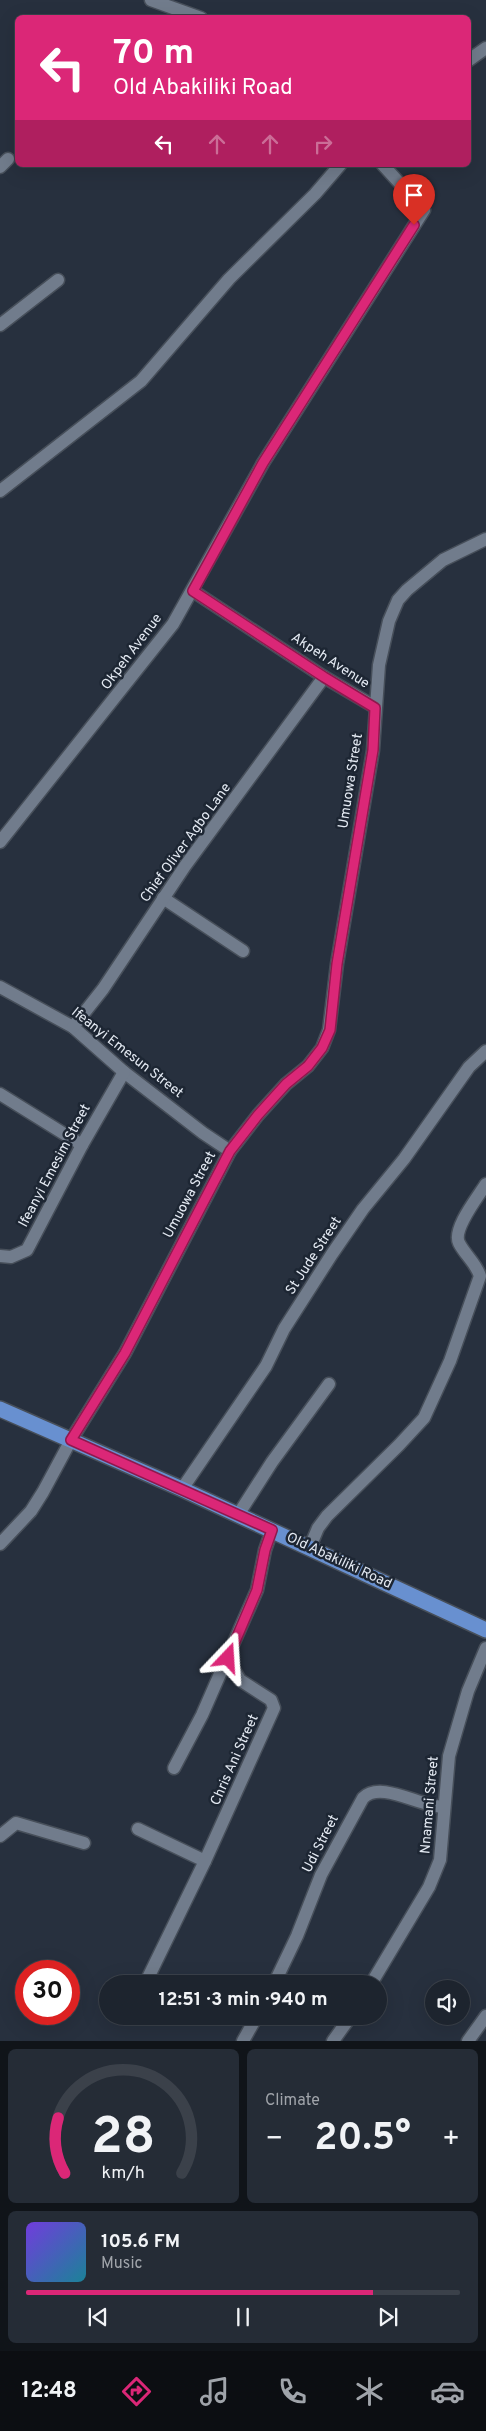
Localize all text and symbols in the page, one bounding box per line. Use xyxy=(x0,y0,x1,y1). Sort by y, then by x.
text: 70 m xyxy=(113,32,194,76)
icon: left xyxy=(30,35,95,100)
text: Old Abakiliki Road xyxy=(113,75,293,102)
icon: left xyxy=(150,130,178,158)
icon: ahead xyxy=(203,130,231,158)
icon: ahead xyxy=(256,130,284,158)
icon: right xyxy=(309,130,337,158)
pin xyxy=(393,174,435,225)
icon: arrive xyxy=(400,181,428,209)
street label: Okpeh Avenue xyxy=(98,611,166,693)
street label: Akpeh Avenue xyxy=(288,629,372,693)
street label: Umuowa Street xyxy=(335,732,367,830)
street label: Chief Oliver Agbo Lane xyxy=(137,780,235,906)
street label: Ifeanyi Emesun Street xyxy=(68,1004,186,1102)
street label: Ifeanyi Emesim Street xyxy=(15,1102,95,1230)
street label: Umuowa Street xyxy=(160,1149,220,1241)
street label: St Jude Street xyxy=(282,1214,346,1298)
street label: Old Abakiliki Road xyxy=(284,1529,394,1593)
position arrow xyxy=(201,1631,253,1683)
street label: Chris Ani Street xyxy=(207,1712,263,1808)
street label: Nnamani Street xyxy=(417,1755,443,1855)
street label: Udi Street xyxy=(299,1812,343,1876)
speed limit sign: 30 xyxy=(15,1960,80,2025)
map controls xyxy=(425,1980,470,2025)
button: sound xyxy=(425,1980,470,2025)
text: 12:51 · 3 min · 940 m xyxy=(158,1988,328,2012)
text: Climate xyxy=(265,2091,320,2111)
text: 28 xyxy=(91,2106,156,2172)
text: 20.5° xyxy=(314,2115,411,2164)
text: − xyxy=(265,2122,283,2158)
text: + xyxy=(442,2122,460,2158)
text: km/h xyxy=(102,2162,145,2185)
text: 105.6 FM xyxy=(101,2230,180,2254)
text: Music xyxy=(101,2254,142,2274)
icon: previous xyxy=(84,2303,112,2331)
icon: pause xyxy=(229,2303,257,2331)
icon: next xyxy=(374,2303,402,2331)
icon: directions xyxy=(119,2374,154,2409)
icon: music xyxy=(197,2374,232,2409)
icon: phone xyxy=(275,2374,310,2409)
icon: climate xyxy=(352,2374,387,2409)
icon: car xyxy=(430,2374,465,2409)
text: 12:48 xyxy=(21,2378,77,2405)

